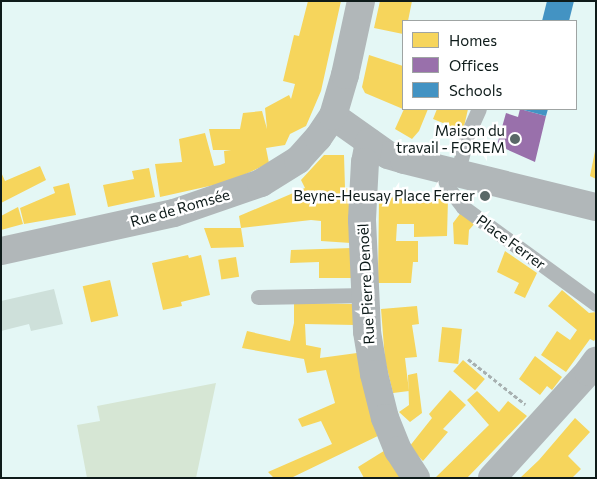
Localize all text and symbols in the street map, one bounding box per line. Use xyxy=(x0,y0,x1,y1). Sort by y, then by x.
legend xyxy=(402,20,577,110)
text: Homes xyxy=(449,31,497,49)
text: Offices xyxy=(449,56,499,74)
text: Schools xyxy=(449,81,502,99)
place label: Maison du travail - FOREM xyxy=(396,121,505,156)
marker: Maison du travail - FOREM xyxy=(509,133,521,145)
street label: Rue de Romsée xyxy=(128,185,232,231)
place label: Beyne-Heusay Place Ferrer xyxy=(293,187,475,205)
marker: Beyne-Heusay Place Ferrer xyxy=(479,190,491,202)
street label: Place Ferrer xyxy=(473,211,549,273)
street label: Rue Pierre Denoël xyxy=(354,223,378,345)

